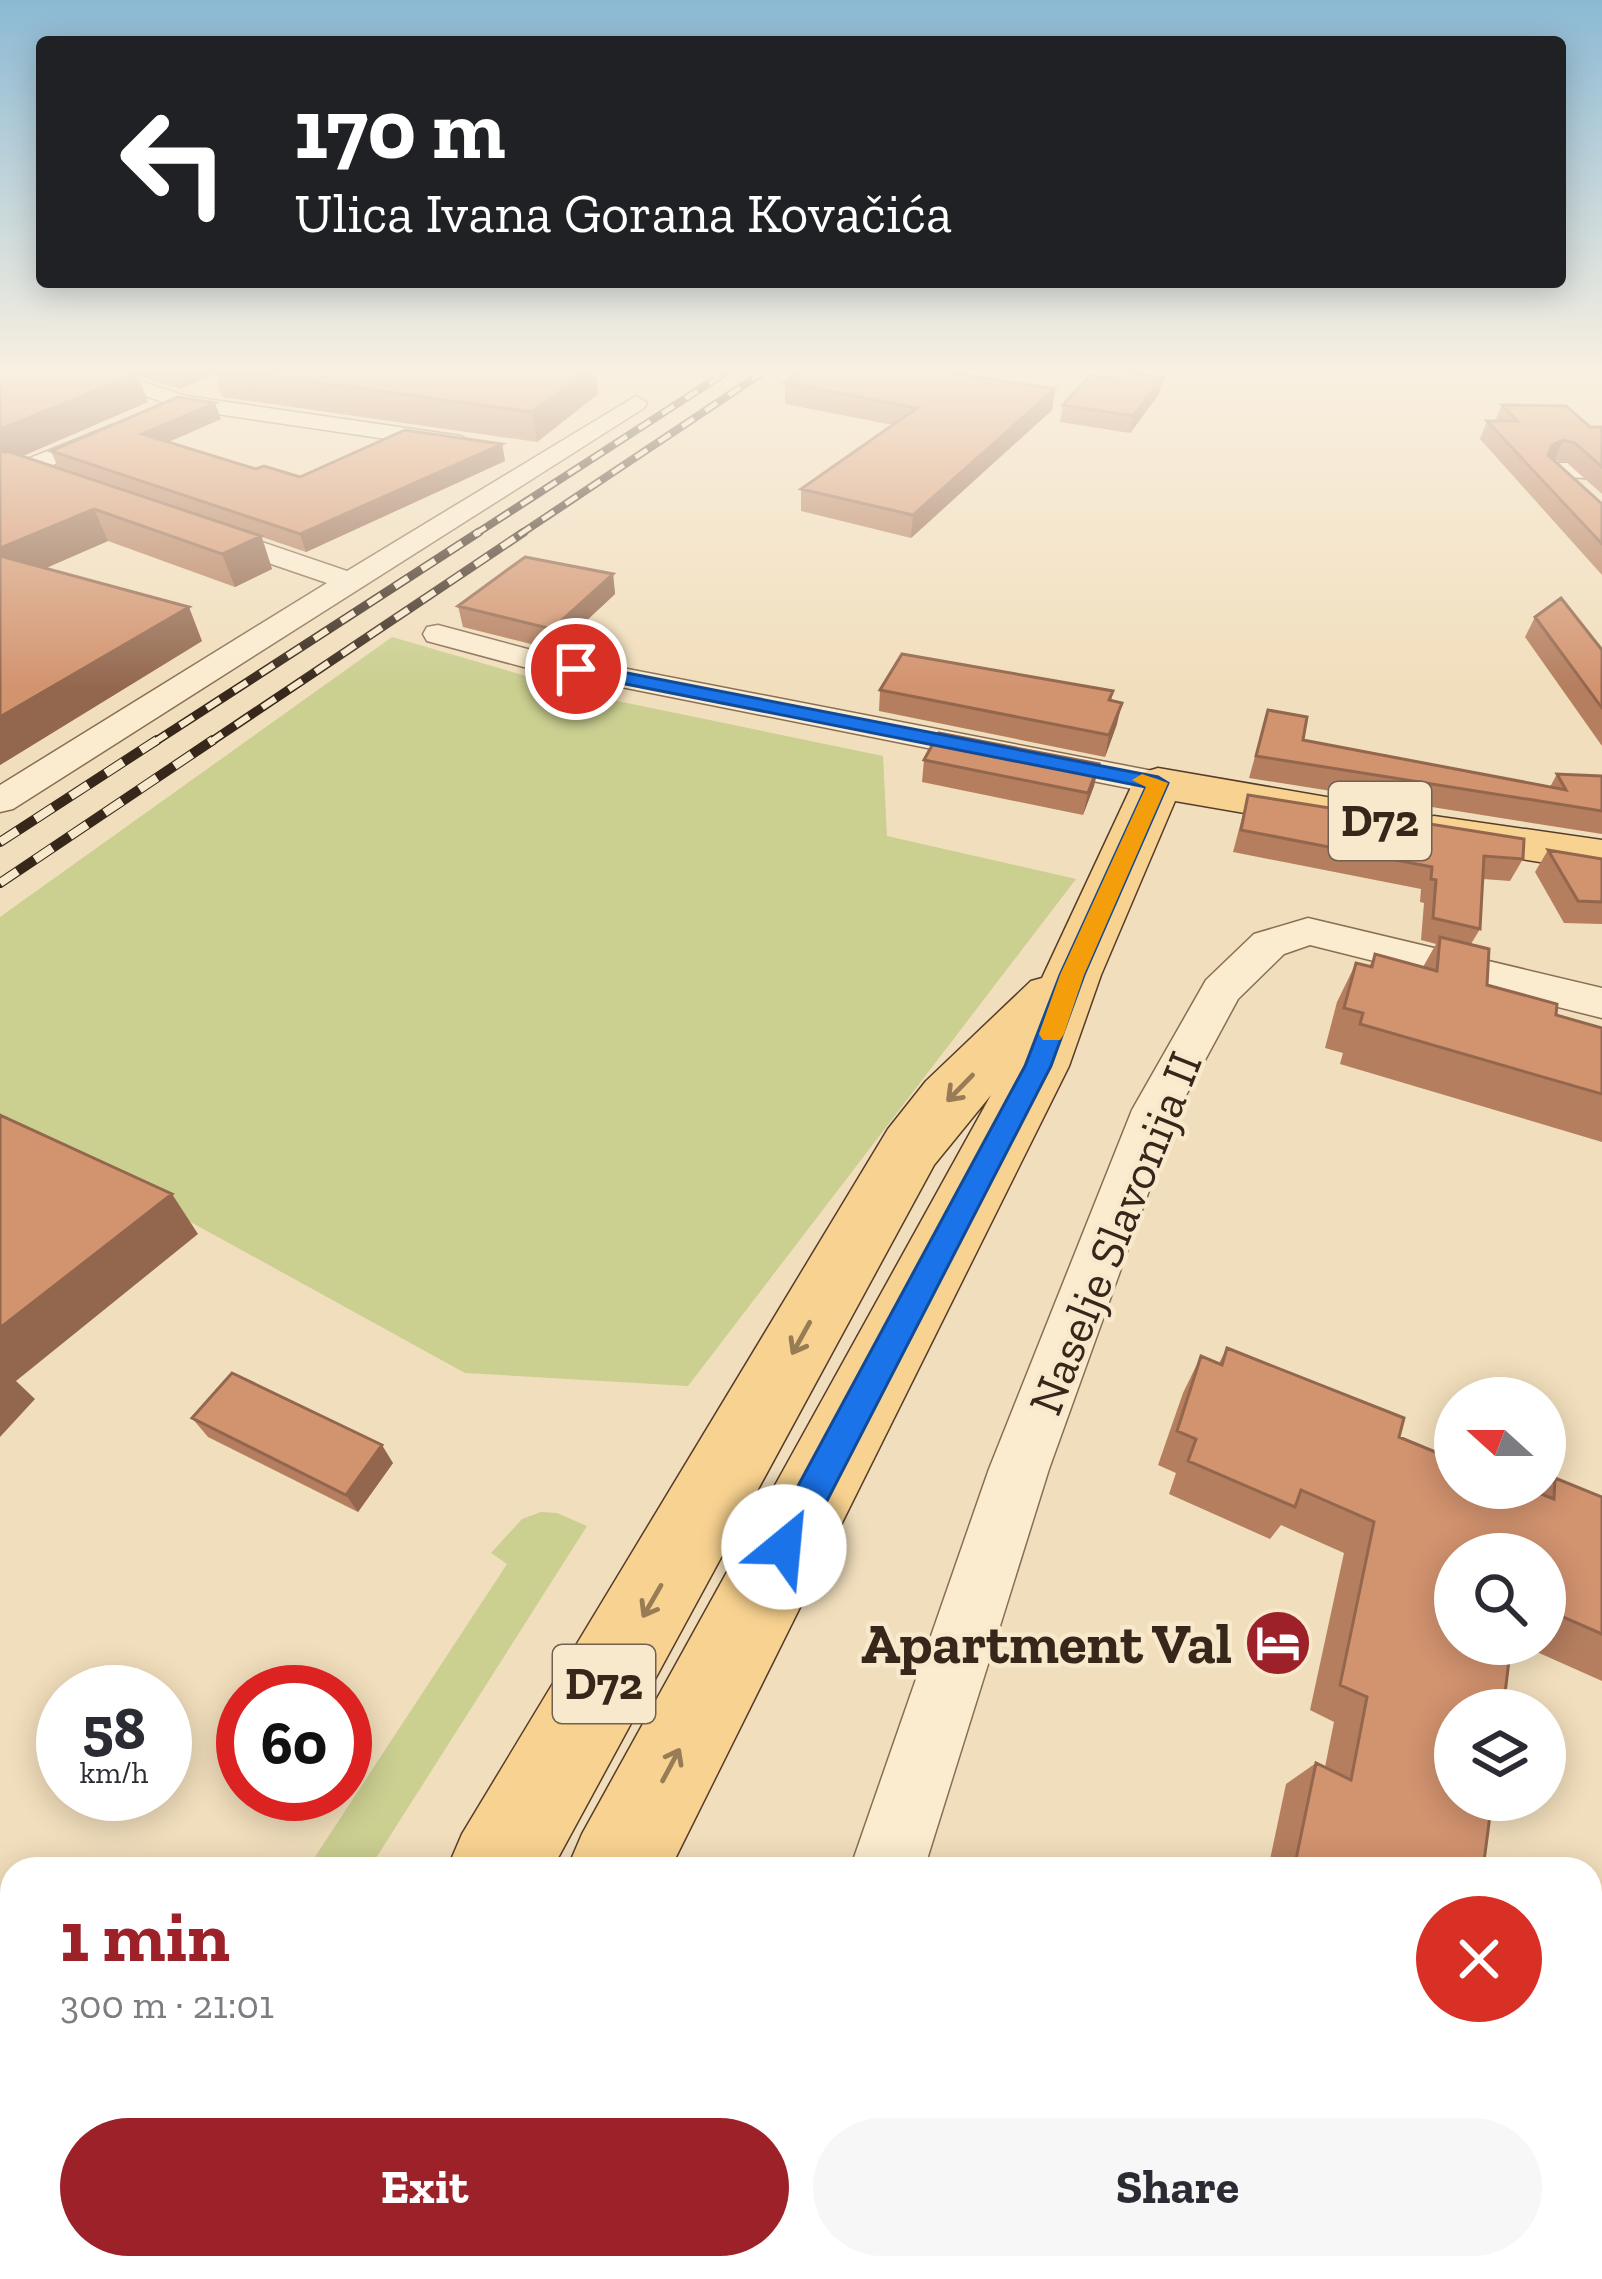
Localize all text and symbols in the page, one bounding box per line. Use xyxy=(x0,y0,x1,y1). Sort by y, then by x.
text: 170 m xyxy=(294,79,506,180)
icon: left xyxy=(96,84,252,240)
text: Ulica Ivana Gorana Kovačića xyxy=(294,181,952,246)
pin xyxy=(525,618,627,720)
icon: arrive xyxy=(543,636,609,702)
road number: D72 xyxy=(1329,782,1431,860)
street label: Naselje Slavonija II xyxy=(1016,1043,1214,1423)
one-way arrow xyxy=(946,1073,974,1102)
one-way arrow xyxy=(788,1320,812,1355)
north arrow xyxy=(1434,1377,1566,1509)
map controls xyxy=(1434,1377,1566,1821)
position arrow xyxy=(721,1484,847,1610)
button: search xyxy=(1434,1533,1566,1665)
one-way arrow xyxy=(639,1583,663,1618)
hotel icon: Apartment Val xyxy=(1243,1608,1313,1678)
place label: Apartment Val xyxy=(861,1609,1232,1678)
road number: D72 xyxy=(553,1645,655,1723)
speed limit sign: 60 xyxy=(216,1665,372,1821)
button: layers xyxy=(1434,1689,1566,1821)
text: 58 xyxy=(82,1692,146,1764)
one-way arrow xyxy=(660,1748,683,1784)
text: km/h xyxy=(80,1755,148,1791)
text: 1 min xyxy=(60,1893,230,1979)
button: close xyxy=(1416,1896,1542,2022)
text: 300 m · 21:01 xyxy=(60,1981,274,2028)
button: Exit xyxy=(60,2118,789,2256)
button: Share xyxy=(813,2118,1542,2256)

